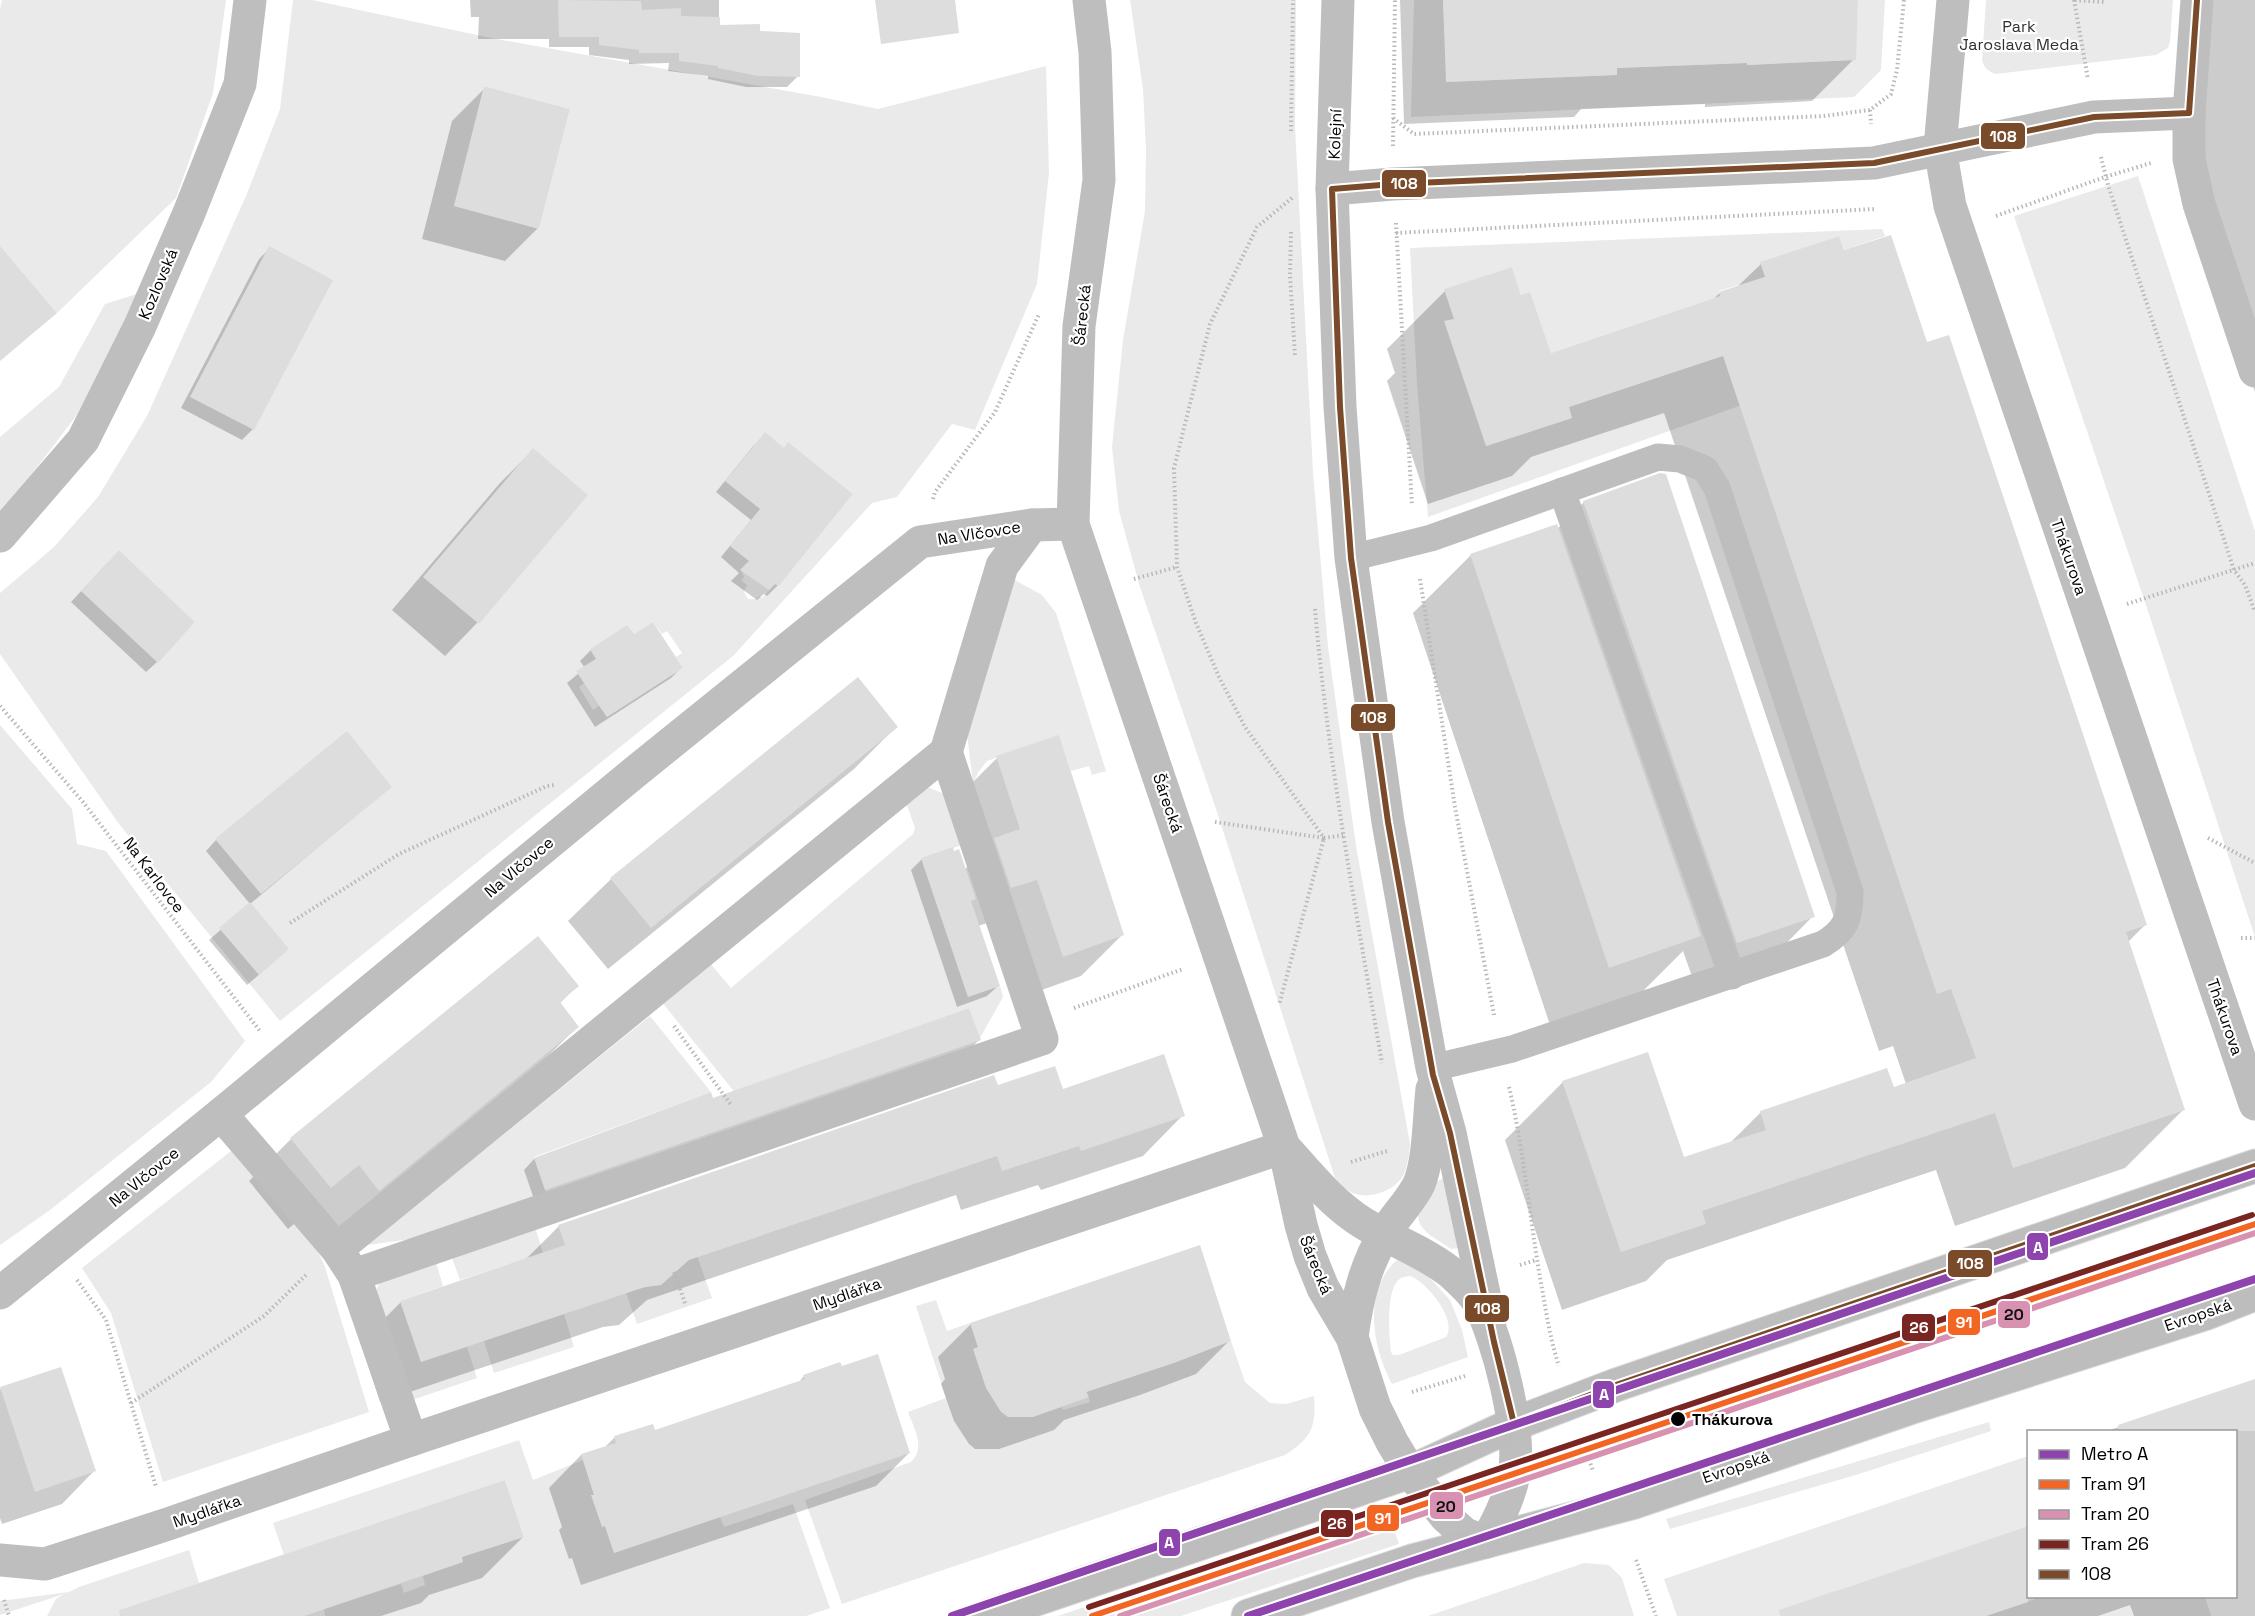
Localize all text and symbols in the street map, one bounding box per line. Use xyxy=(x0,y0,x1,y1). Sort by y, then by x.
park label: Park Jaroslava Meda xyxy=(1959,16,2079,55)
street label: Kolejní xyxy=(1324,108,1346,160)
line badge: 108 xyxy=(1980,122,2026,150)
text: 108 xyxy=(1989,126,2017,147)
line badge: 108 xyxy=(1381,169,1427,198)
text: 108 xyxy=(1390,173,1418,194)
street label: Kozlovská xyxy=(134,245,182,323)
street label: Šárecká xyxy=(1068,283,1096,347)
street label: Na Vlčovce xyxy=(936,516,1022,550)
street label: Thákurova xyxy=(2046,516,2092,598)
line badge: 108 xyxy=(1350,703,1396,732)
text: 108 xyxy=(1359,707,1387,728)
street label: Šárecká xyxy=(1148,771,1188,835)
street label: Na Vlčovce xyxy=(480,832,558,902)
street label: Na Karlovce xyxy=(119,833,189,917)
street label: Thákurova xyxy=(2202,976,2248,1058)
street label: Na Vlčovce xyxy=(105,1142,183,1212)
line badge: A xyxy=(2026,1232,2049,1261)
street label: Šárecká xyxy=(1295,1233,1337,1297)
text: A xyxy=(2033,1237,2043,1258)
line badge: 108 xyxy=(1947,1249,1993,1278)
text: 108 xyxy=(1956,1253,1984,1274)
street label: Mydlářka xyxy=(810,1273,884,1315)
line badge: 108 xyxy=(1464,1294,1510,1323)
street label: Evropská xyxy=(2162,1294,2234,1336)
text: 108 xyxy=(1473,1298,1501,1319)
line badge: 20 xyxy=(1997,1300,2031,1329)
text: 20 xyxy=(2004,1304,2024,1325)
line badge: 91 xyxy=(1947,1308,1981,1336)
text: 91 xyxy=(1955,1312,1973,1333)
line badge: 26 xyxy=(1901,1313,1936,1342)
text: 26 xyxy=(1909,1317,1929,1338)
line badge: A xyxy=(1592,1380,1615,1409)
text: A xyxy=(1599,1384,1609,1405)
place label: Thákurova xyxy=(1692,1409,1773,1430)
marker: Thákurova xyxy=(1669,1410,1687,1428)
legend xyxy=(2027,1430,2237,1598)
text: Metro A xyxy=(2081,1442,2148,1465)
street label: Evropská xyxy=(1700,1446,1772,1488)
text: Tram 91 xyxy=(2081,1472,2146,1495)
street label: Mydlářka xyxy=(170,1490,244,1532)
line badge: 20 xyxy=(1429,1491,1464,1520)
text: 20 xyxy=(1436,1496,1456,1517)
text: Tram 20 xyxy=(2081,1502,2150,1525)
line badge: 91 xyxy=(1366,1504,1400,1532)
text: 91 xyxy=(1374,1508,1392,1529)
line badge: 26 xyxy=(1320,1509,1354,1538)
text: 26 xyxy=(1327,1513,1347,1534)
line badge: A xyxy=(1158,1528,1181,1557)
text: A xyxy=(1164,1532,1174,1553)
text: Tram 26 xyxy=(2081,1532,2149,1555)
text: 108 xyxy=(2081,1562,2111,1585)

